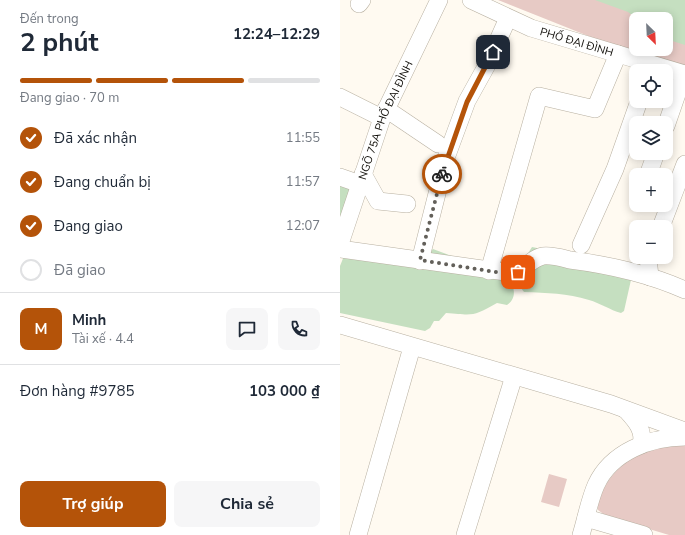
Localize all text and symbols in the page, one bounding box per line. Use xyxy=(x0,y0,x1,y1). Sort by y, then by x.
text: Đến trong xyxy=(20,10,79,28)
north arrow xyxy=(629,12,673,56)
map controls xyxy=(629,12,673,264)
text: 12:24–12:29 xyxy=(233,24,320,44)
street label: PHỐ ĐẠI ĐÌNH xyxy=(538,24,615,60)
text: 2 phút xyxy=(20,25,98,60)
pin xyxy=(476,35,510,69)
icon: home xyxy=(482,41,504,63)
street label: NGÕ 75A PHỐ ĐẠI ĐÌNH xyxy=(355,58,417,182)
button: locate xyxy=(629,64,673,108)
text: Đang giao · 70 m xyxy=(20,89,119,107)
button: layers xyxy=(629,116,673,160)
icon: check xyxy=(20,127,42,149)
text: Đã xác nhận xyxy=(54,128,137,148)
text: 11:55 xyxy=(286,129,320,147)
courier xyxy=(422,154,462,194)
icon: bike xyxy=(431,163,453,185)
button: + xyxy=(629,168,673,212)
icon: check xyxy=(20,171,42,193)
text: Đang chuẩn bị xyxy=(54,172,151,192)
text: 11:57 xyxy=(286,173,320,191)
icon: check xyxy=(20,215,42,237)
text: Đang giao xyxy=(54,216,123,236)
text: 12:07 xyxy=(286,217,320,235)
button: − xyxy=(629,220,673,264)
pin xyxy=(501,255,535,289)
text: Đã giao xyxy=(54,260,106,280)
icon: bag xyxy=(507,261,529,283)
button: chat xyxy=(226,308,268,350)
button: phone xyxy=(278,308,320,350)
text: Minh xyxy=(72,310,106,330)
text: M xyxy=(34,319,48,339)
text: Tài xế · 4.4 xyxy=(72,330,134,348)
text: Đơn hàng #9785 xyxy=(20,381,134,401)
text: 103 000 ₫ xyxy=(249,381,320,401)
button: Trợ giúp xyxy=(20,481,166,527)
button: Chia sẻ xyxy=(174,481,320,527)

